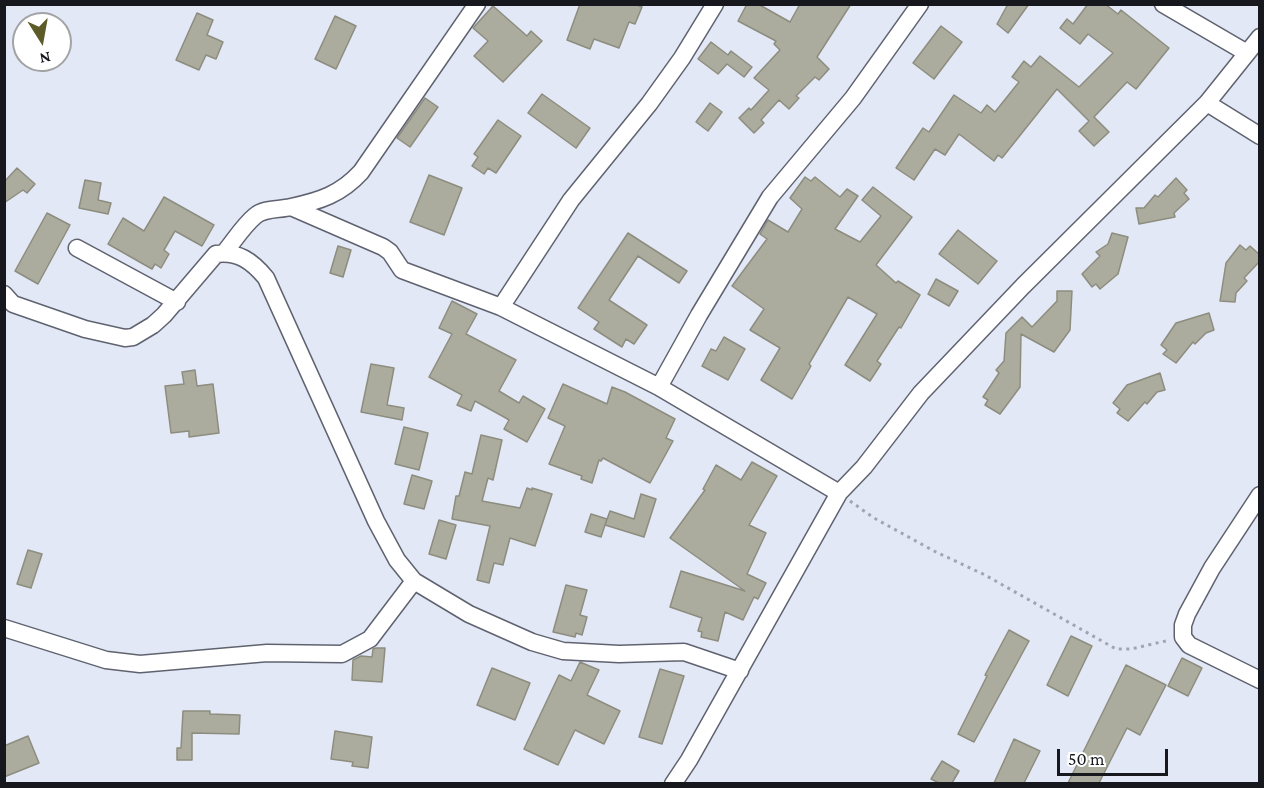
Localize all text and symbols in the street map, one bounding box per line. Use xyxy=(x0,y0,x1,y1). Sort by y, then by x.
north arrow xyxy=(12,12,72,72)
text: N xyxy=(38,49,52,68)
scale bar xyxy=(1060,737,1171,775)
text: 50 m xyxy=(1068,749,1105,769)

